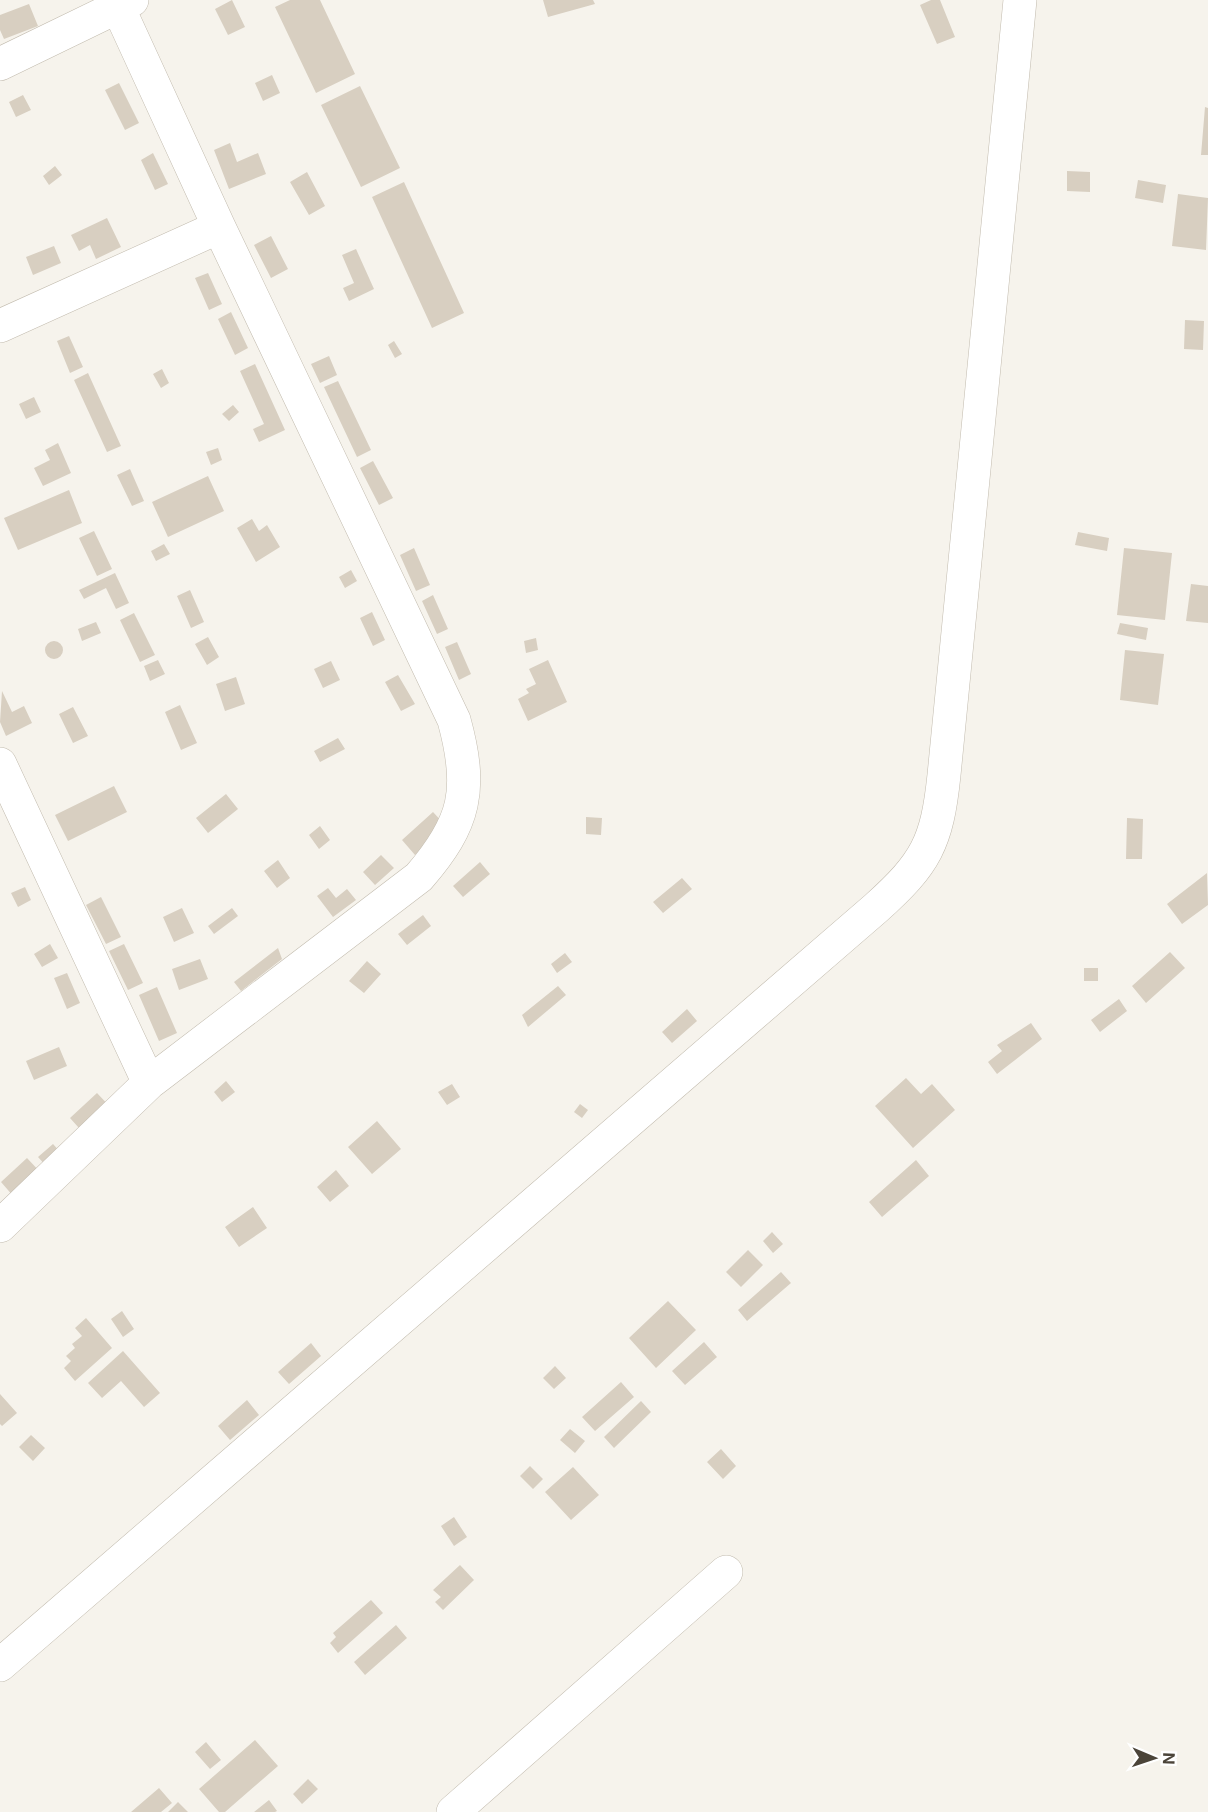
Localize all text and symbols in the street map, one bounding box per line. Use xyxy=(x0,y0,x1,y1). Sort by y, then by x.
north arrow xyxy=(1124,1728,1184,1788)
text: N xyxy=(1159,1752,1179,1765)

